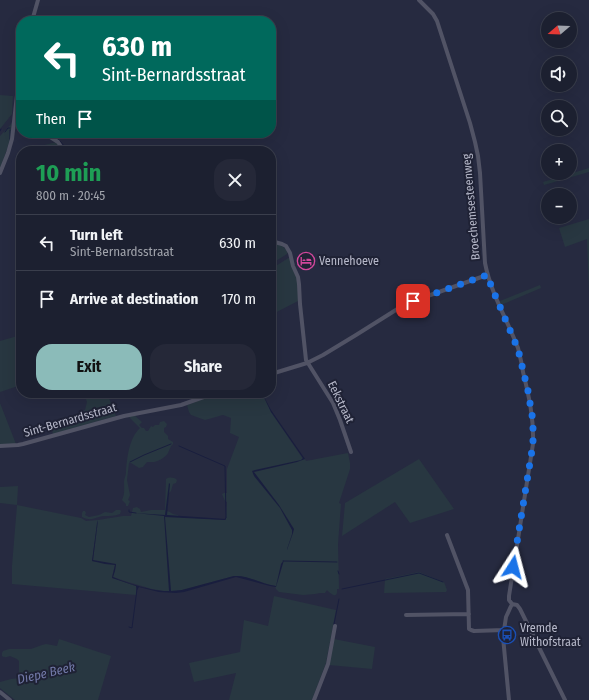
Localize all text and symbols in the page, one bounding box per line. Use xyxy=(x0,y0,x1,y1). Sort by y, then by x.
north arrow xyxy=(541,12,577,48)
map controls xyxy=(541,12,577,224)
text: 630 m xyxy=(102,30,172,63)
icon: left xyxy=(36,32,88,84)
button: sound xyxy=(541,56,577,92)
text: Sint-Bernardsstraat xyxy=(102,64,246,86)
button: search xyxy=(541,100,577,136)
icon: arrive xyxy=(74,108,96,130)
text: Then xyxy=(36,110,66,128)
button: + xyxy=(541,144,577,180)
street label: Broechemsesteenweg xyxy=(459,153,483,261)
text: 10 min xyxy=(36,159,101,187)
button: close xyxy=(214,159,256,201)
text: 800 m · 20:45 xyxy=(36,188,105,203)
button: − xyxy=(541,188,577,224)
text: Turn left xyxy=(70,226,123,244)
icon: left xyxy=(36,232,58,254)
text: 630 m xyxy=(219,234,256,252)
text: Sint-Bernardsstraat xyxy=(70,244,174,259)
hotel icon: Vennehoeve xyxy=(296,251,316,271)
place label: Vennehoeve xyxy=(319,254,379,268)
pin xyxy=(396,284,430,318)
icon: arrive xyxy=(36,288,58,310)
text: Arrive at destination xyxy=(70,290,198,308)
text: 170 m xyxy=(221,290,256,308)
icon: arrive xyxy=(402,290,424,312)
button: Exit xyxy=(36,344,142,390)
button: Share xyxy=(150,344,256,390)
street label: Eekstraat xyxy=(325,379,357,426)
street label: Sint-Bernardsstraat xyxy=(22,400,118,440)
position arrow xyxy=(492,546,534,588)
place label: Vremde Withofstraat xyxy=(520,621,581,649)
bus stop icon: Vremde Withofstraat xyxy=(497,625,517,645)
water label: Diepe Beek xyxy=(16,659,77,687)

